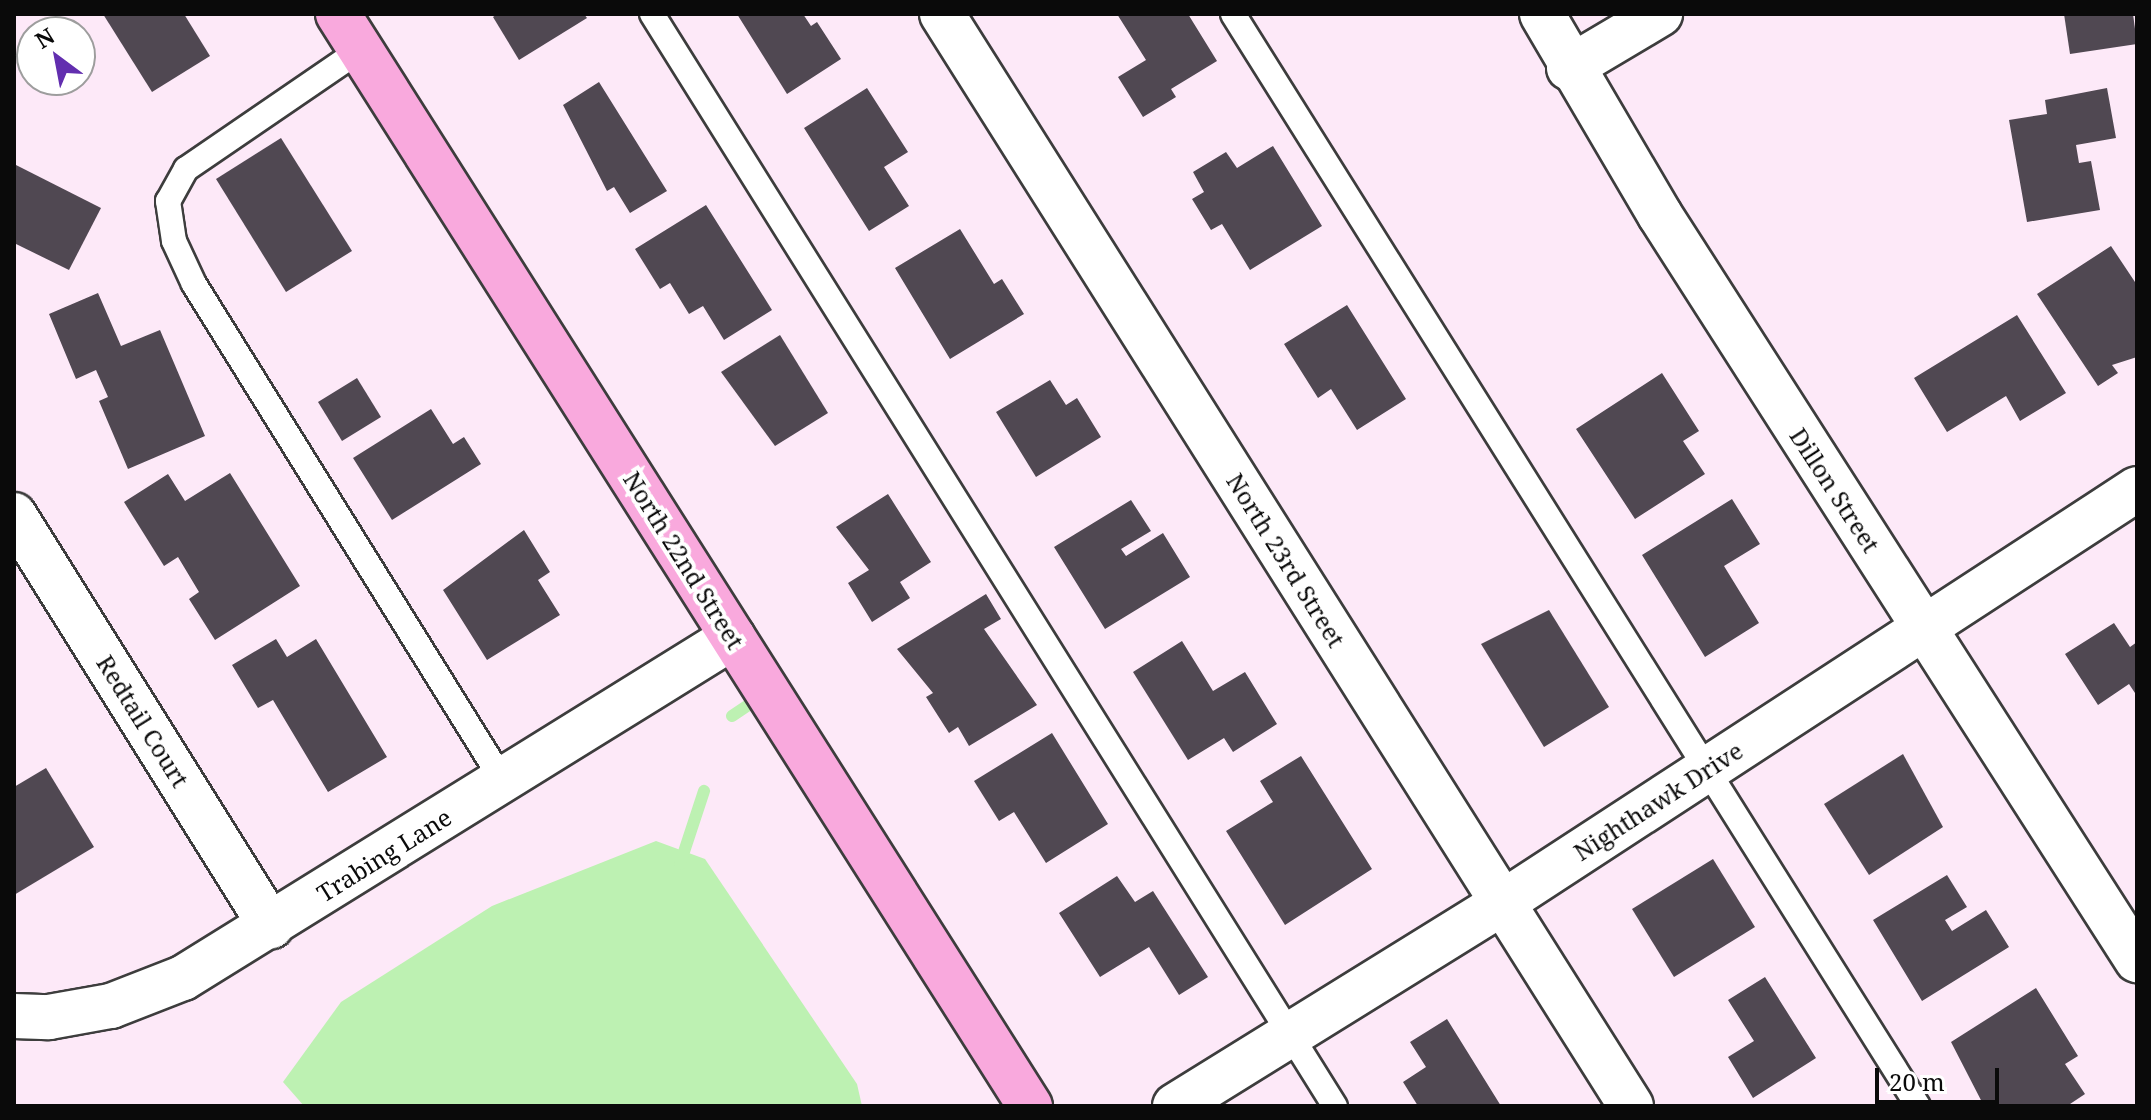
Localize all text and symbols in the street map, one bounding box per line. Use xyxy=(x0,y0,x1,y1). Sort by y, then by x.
north arrow xyxy=(16,16,96,96)
text: N xyxy=(29,20,60,55)
street label: Dillon Street xyxy=(1784,422,1886,558)
street label: North 22nd Street xyxy=(618,466,750,654)
street label: North 23rd Street xyxy=(1221,468,1351,652)
street label: Redtail Court xyxy=(91,650,195,792)
street label: Nighthawk Drive xyxy=(1568,736,1748,866)
street label: Trabing Lane xyxy=(312,802,456,908)
scale bar xyxy=(1879,1052,2003,1102)
text: 20 m xyxy=(1889,1065,1945,1098)

